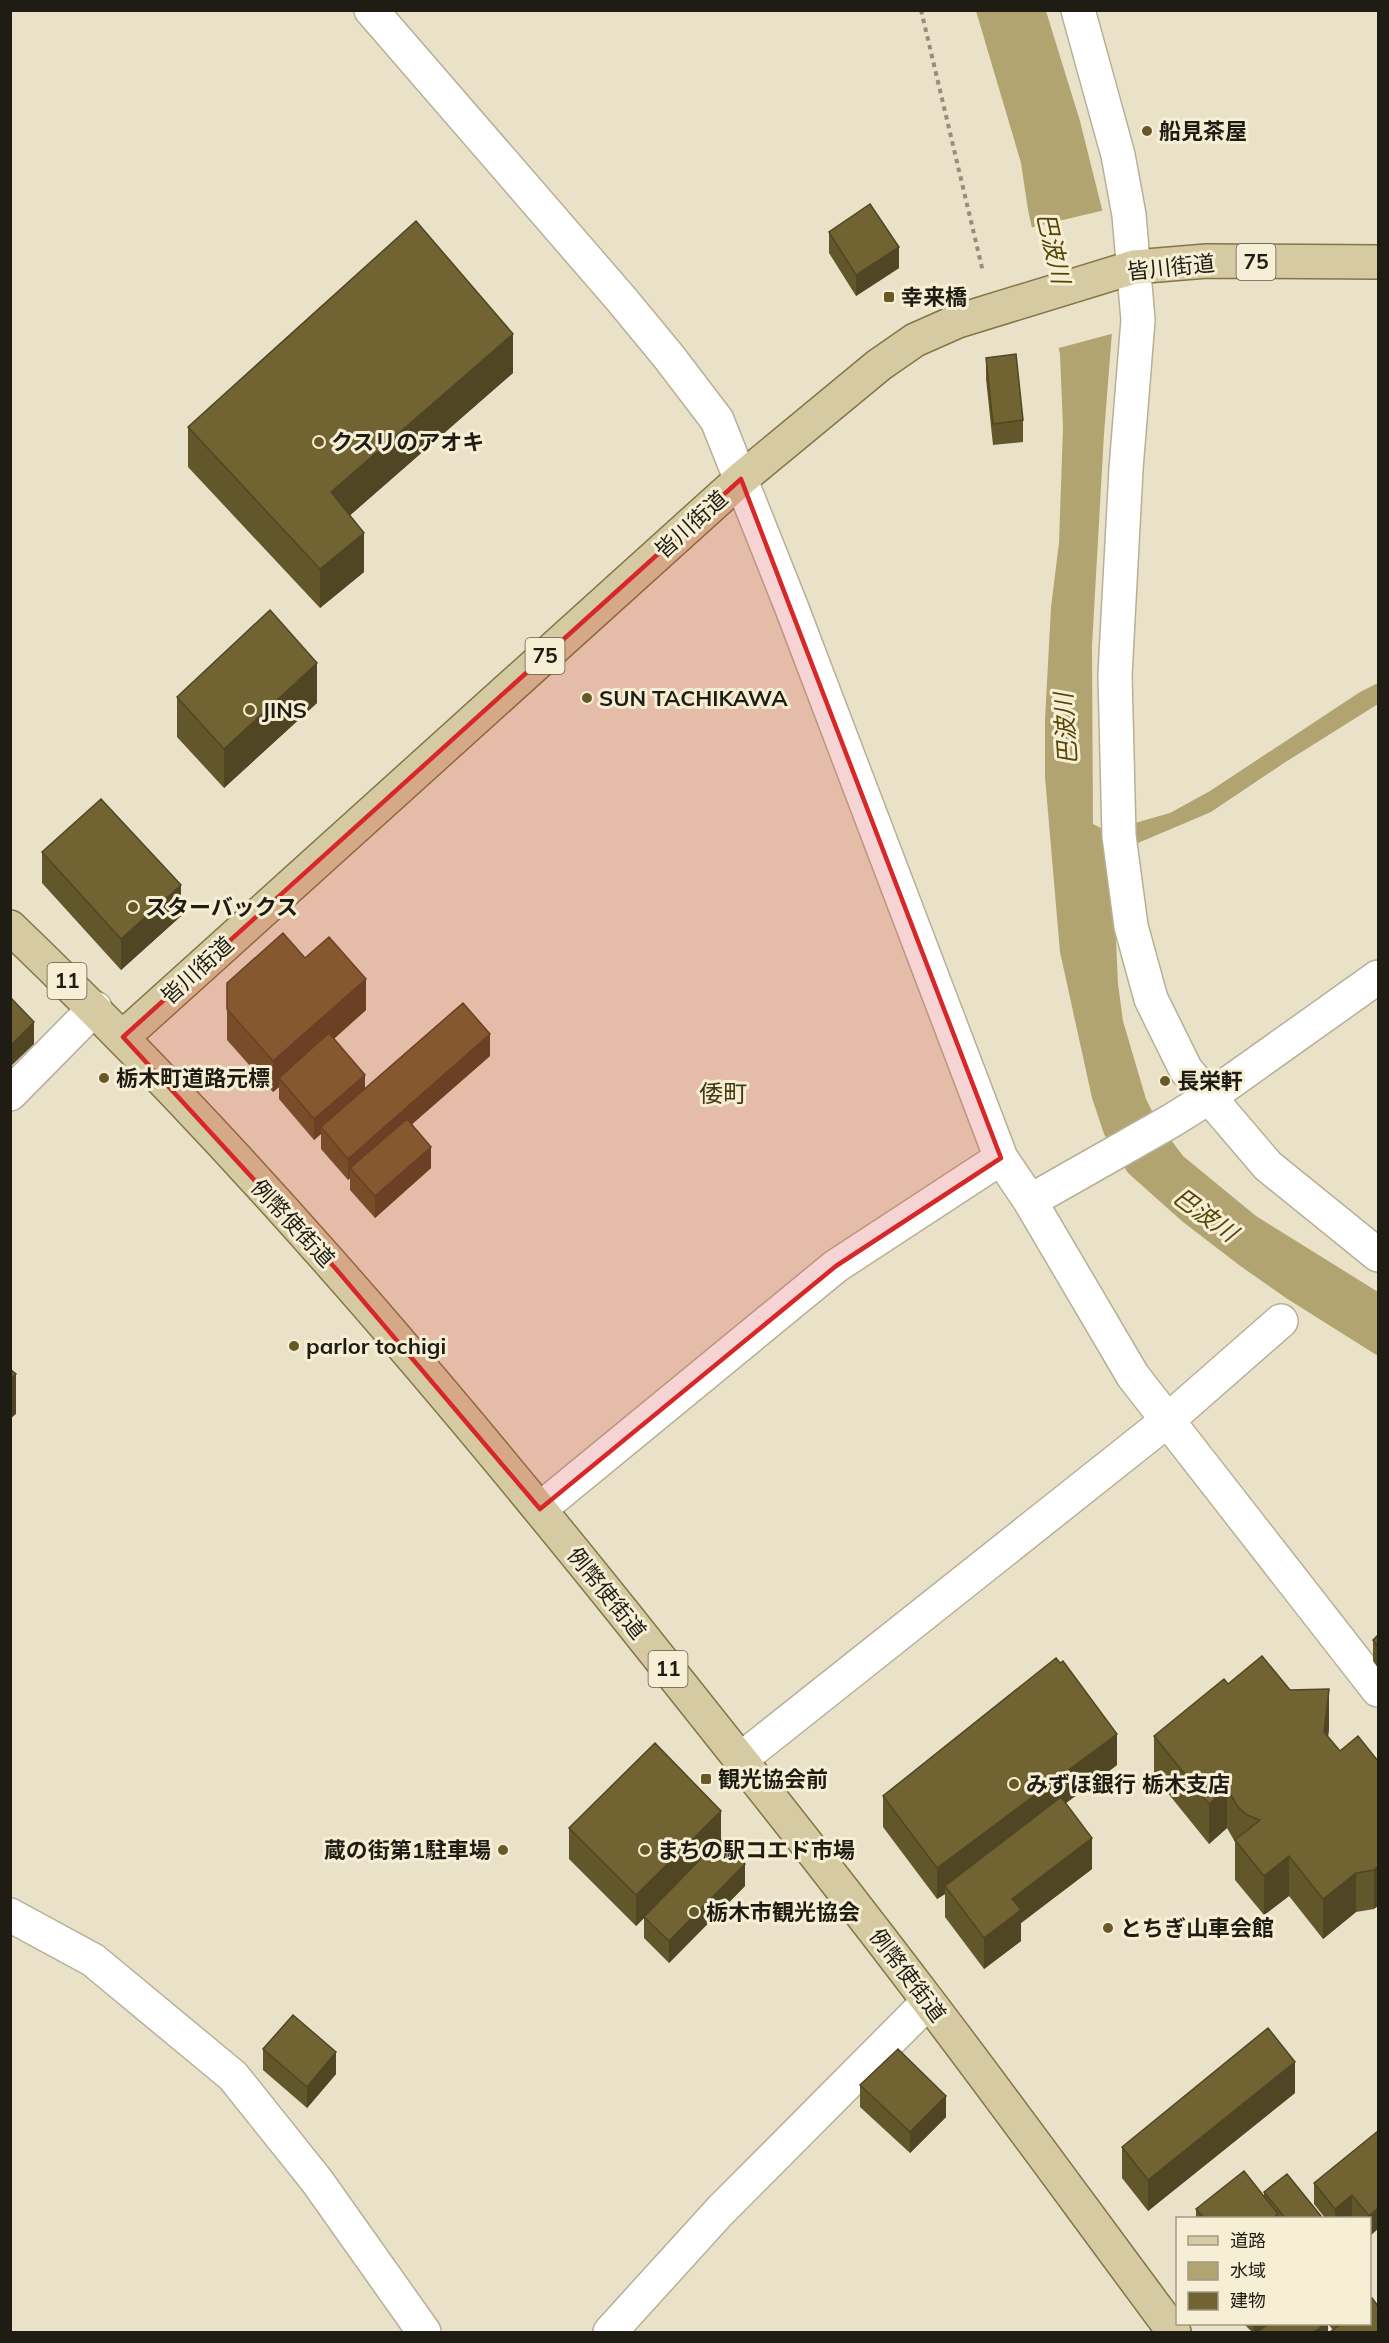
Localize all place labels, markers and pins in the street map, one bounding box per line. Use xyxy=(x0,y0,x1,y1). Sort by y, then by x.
place label: 船見茶屋 xyxy=(1159,117,1247,145)
marker: 船見茶屋 xyxy=(1140,124,1154,138)
place label: 幸来橋 xyxy=(901,283,967,311)
marker: 幸来橋 xyxy=(882,290,896,304)
place label: クスリのアオキ xyxy=(331,428,484,456)
marker: クスリのアオキ xyxy=(312,435,326,449)
place label: SUN TACHIKAWA xyxy=(599,684,788,712)
marker: SUN TACHIKAWA xyxy=(580,691,594,705)
place label: JINS xyxy=(262,696,307,724)
marker: JINS xyxy=(243,703,257,717)
place label: スターバックス xyxy=(145,893,298,921)
marker: スターバックス xyxy=(126,900,140,914)
place label: 栃木町道路元標 xyxy=(116,1064,270,1092)
place label: 長栄軒 xyxy=(1177,1067,1243,1095)
marker: 栃木町道路元標 xyxy=(97,1071,111,1085)
marker: 長栄軒 xyxy=(1158,1074,1172,1088)
place label: parlor tochigi xyxy=(306,1332,446,1360)
marker: parlor tochigi xyxy=(287,1339,301,1353)
place label: 観光協会前 xyxy=(718,1765,828,1793)
place label: みずほ銀行 栃木支店 xyxy=(1026,1770,1230,1798)
marker: 観光協会前 xyxy=(699,1772,713,1786)
marker: みずほ銀行 栃木支店 xyxy=(1007,1777,1021,1791)
place label: 蔵の街第1駐車場 xyxy=(324,1836,491,1864)
place label: まちの駅コエド市場 xyxy=(657,1836,855,1864)
marker: 蔵の街第1駐車場 xyxy=(496,1843,510,1857)
marker: まちの駅コエド市場 xyxy=(638,1843,652,1857)
place label: 栃木市観光協会 xyxy=(706,1898,860,1926)
marker: 栃木市観光協会 xyxy=(687,1905,701,1919)
place label: とちぎ山車会館 xyxy=(1120,1914,1274,1942)
marker: とちぎ山車会館 xyxy=(1101,1921,1115,1935)

